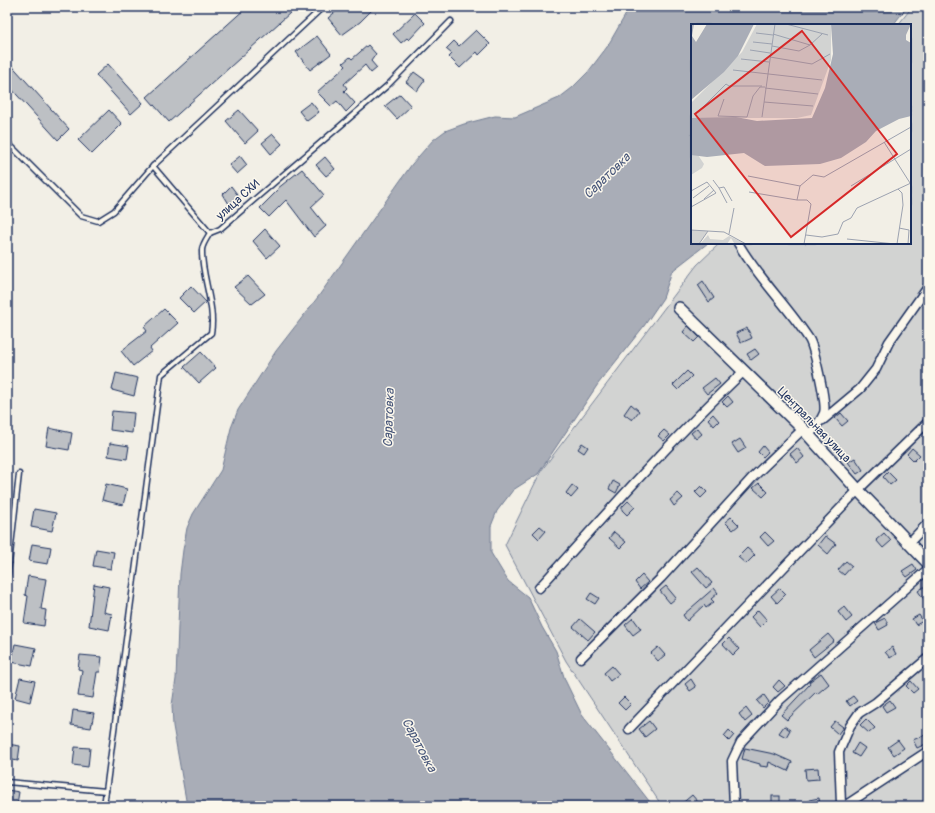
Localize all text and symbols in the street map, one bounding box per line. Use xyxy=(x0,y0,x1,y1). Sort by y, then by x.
inset map xyxy=(691,24,911,244)
water label: Саратовка xyxy=(580,149,634,202)
street label: улица СХИ xyxy=(212,177,263,224)
street label: Центральная улица xyxy=(774,384,854,466)
water label: Саратовка xyxy=(380,387,398,448)
water label: Саратовка xyxy=(398,715,440,776)

